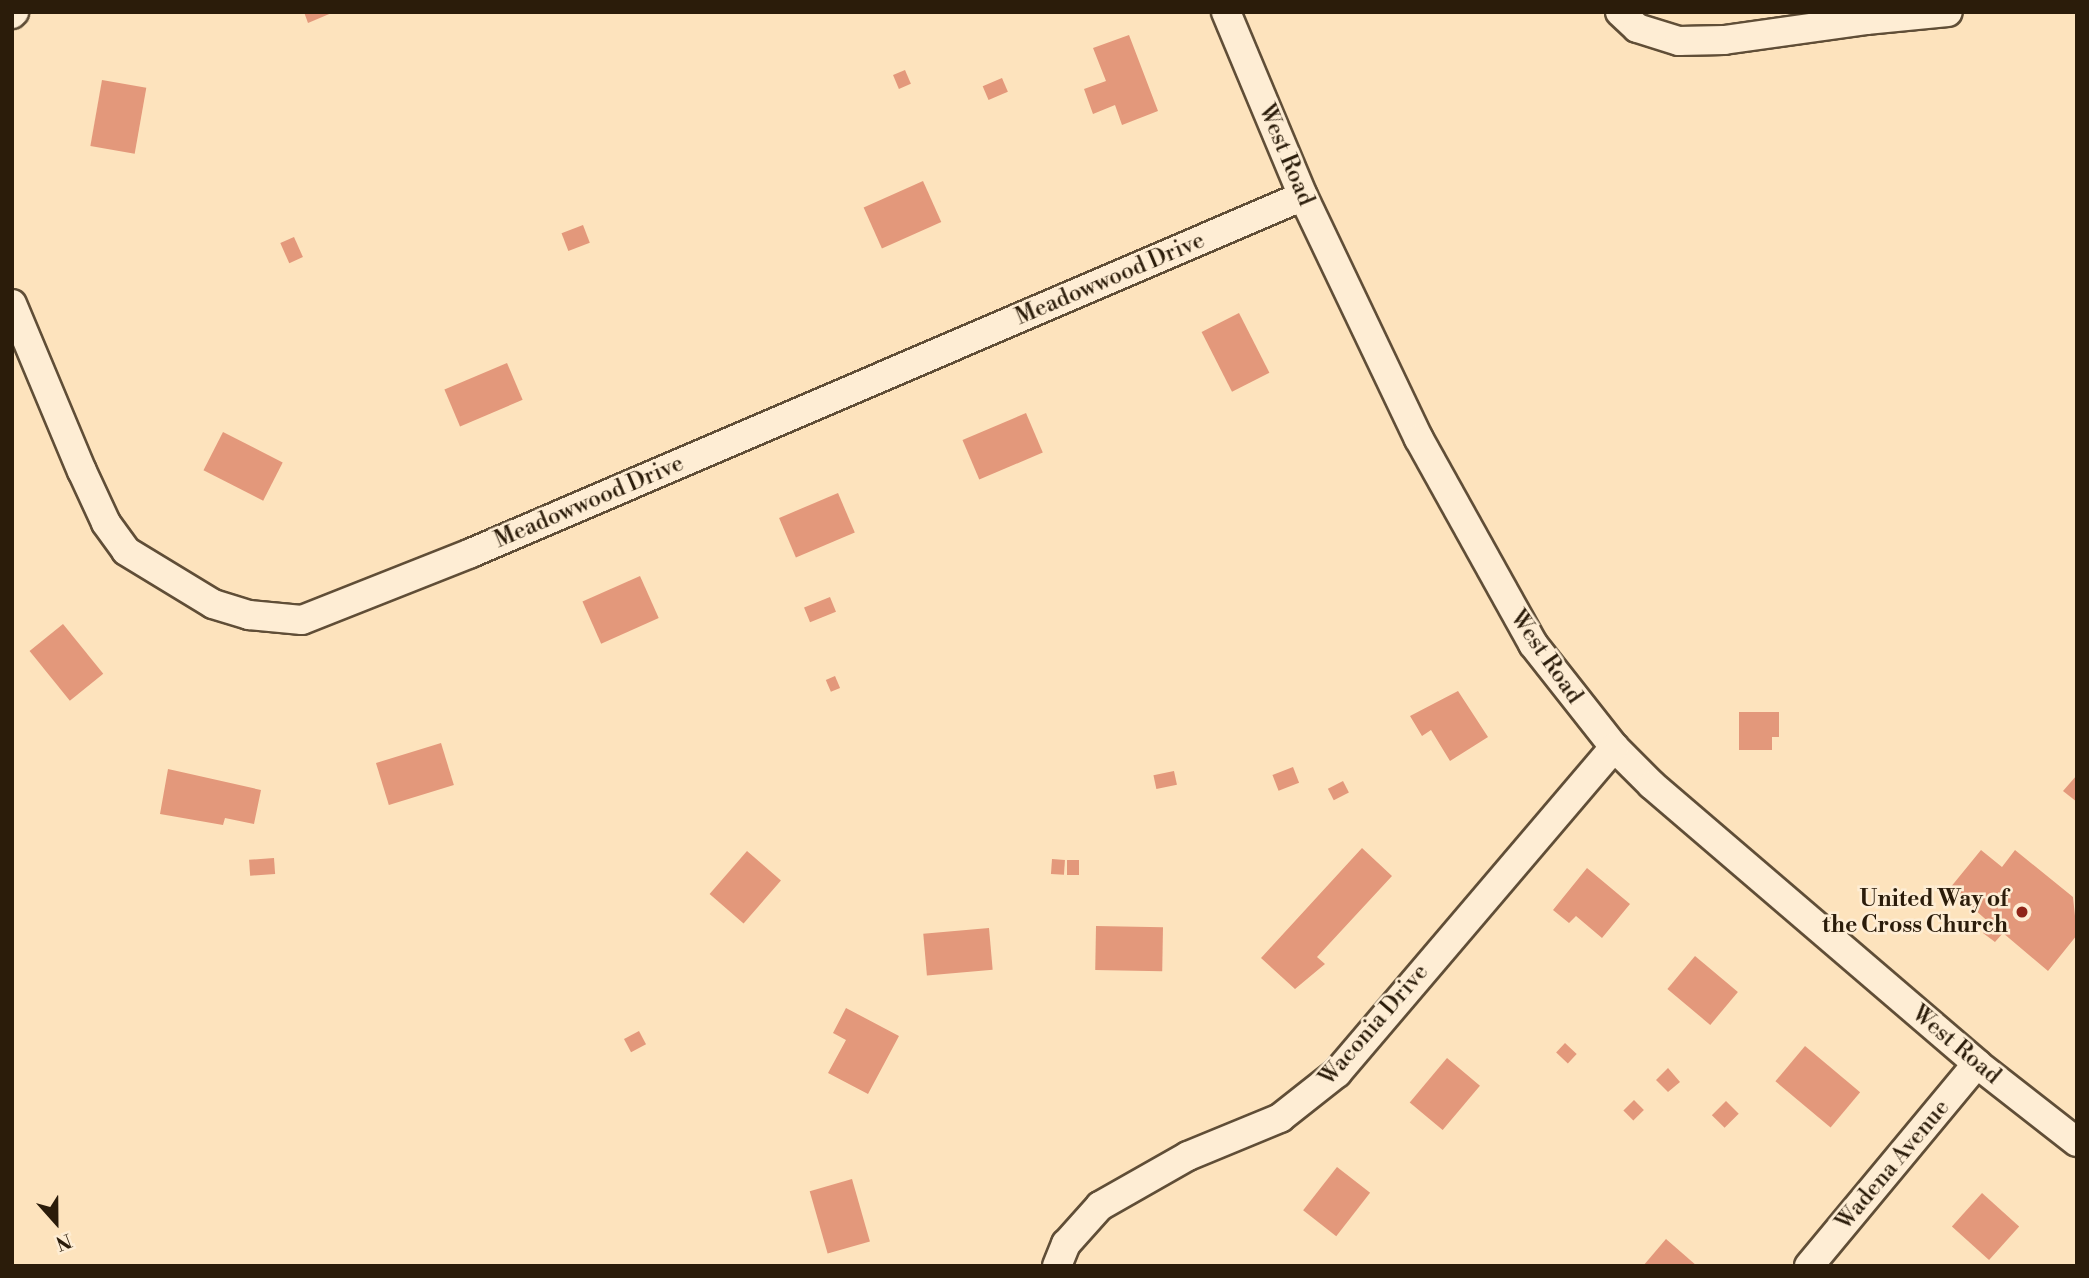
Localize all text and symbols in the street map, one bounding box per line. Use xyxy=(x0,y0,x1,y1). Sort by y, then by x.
street label: West Road xyxy=(1252,100,1320,210)
street label: Meadowwood Drive xyxy=(1011,227,1209,331)
street label: Meadowwood Drive xyxy=(490,450,688,554)
street label: West Road xyxy=(1504,605,1588,709)
place label: United Way of the Cross Church xyxy=(1822,885,2008,939)
marker: United Way of the Cross Church xyxy=(2014,904,2030,920)
street label: Waconia Drive xyxy=(1314,959,1434,1091)
street label: West Road xyxy=(1906,1000,2006,1090)
street label: Wadena Avenue xyxy=(1830,1094,1956,1236)
north arrow xyxy=(21,1187,91,1257)
text: N xyxy=(52,1228,75,1256)

